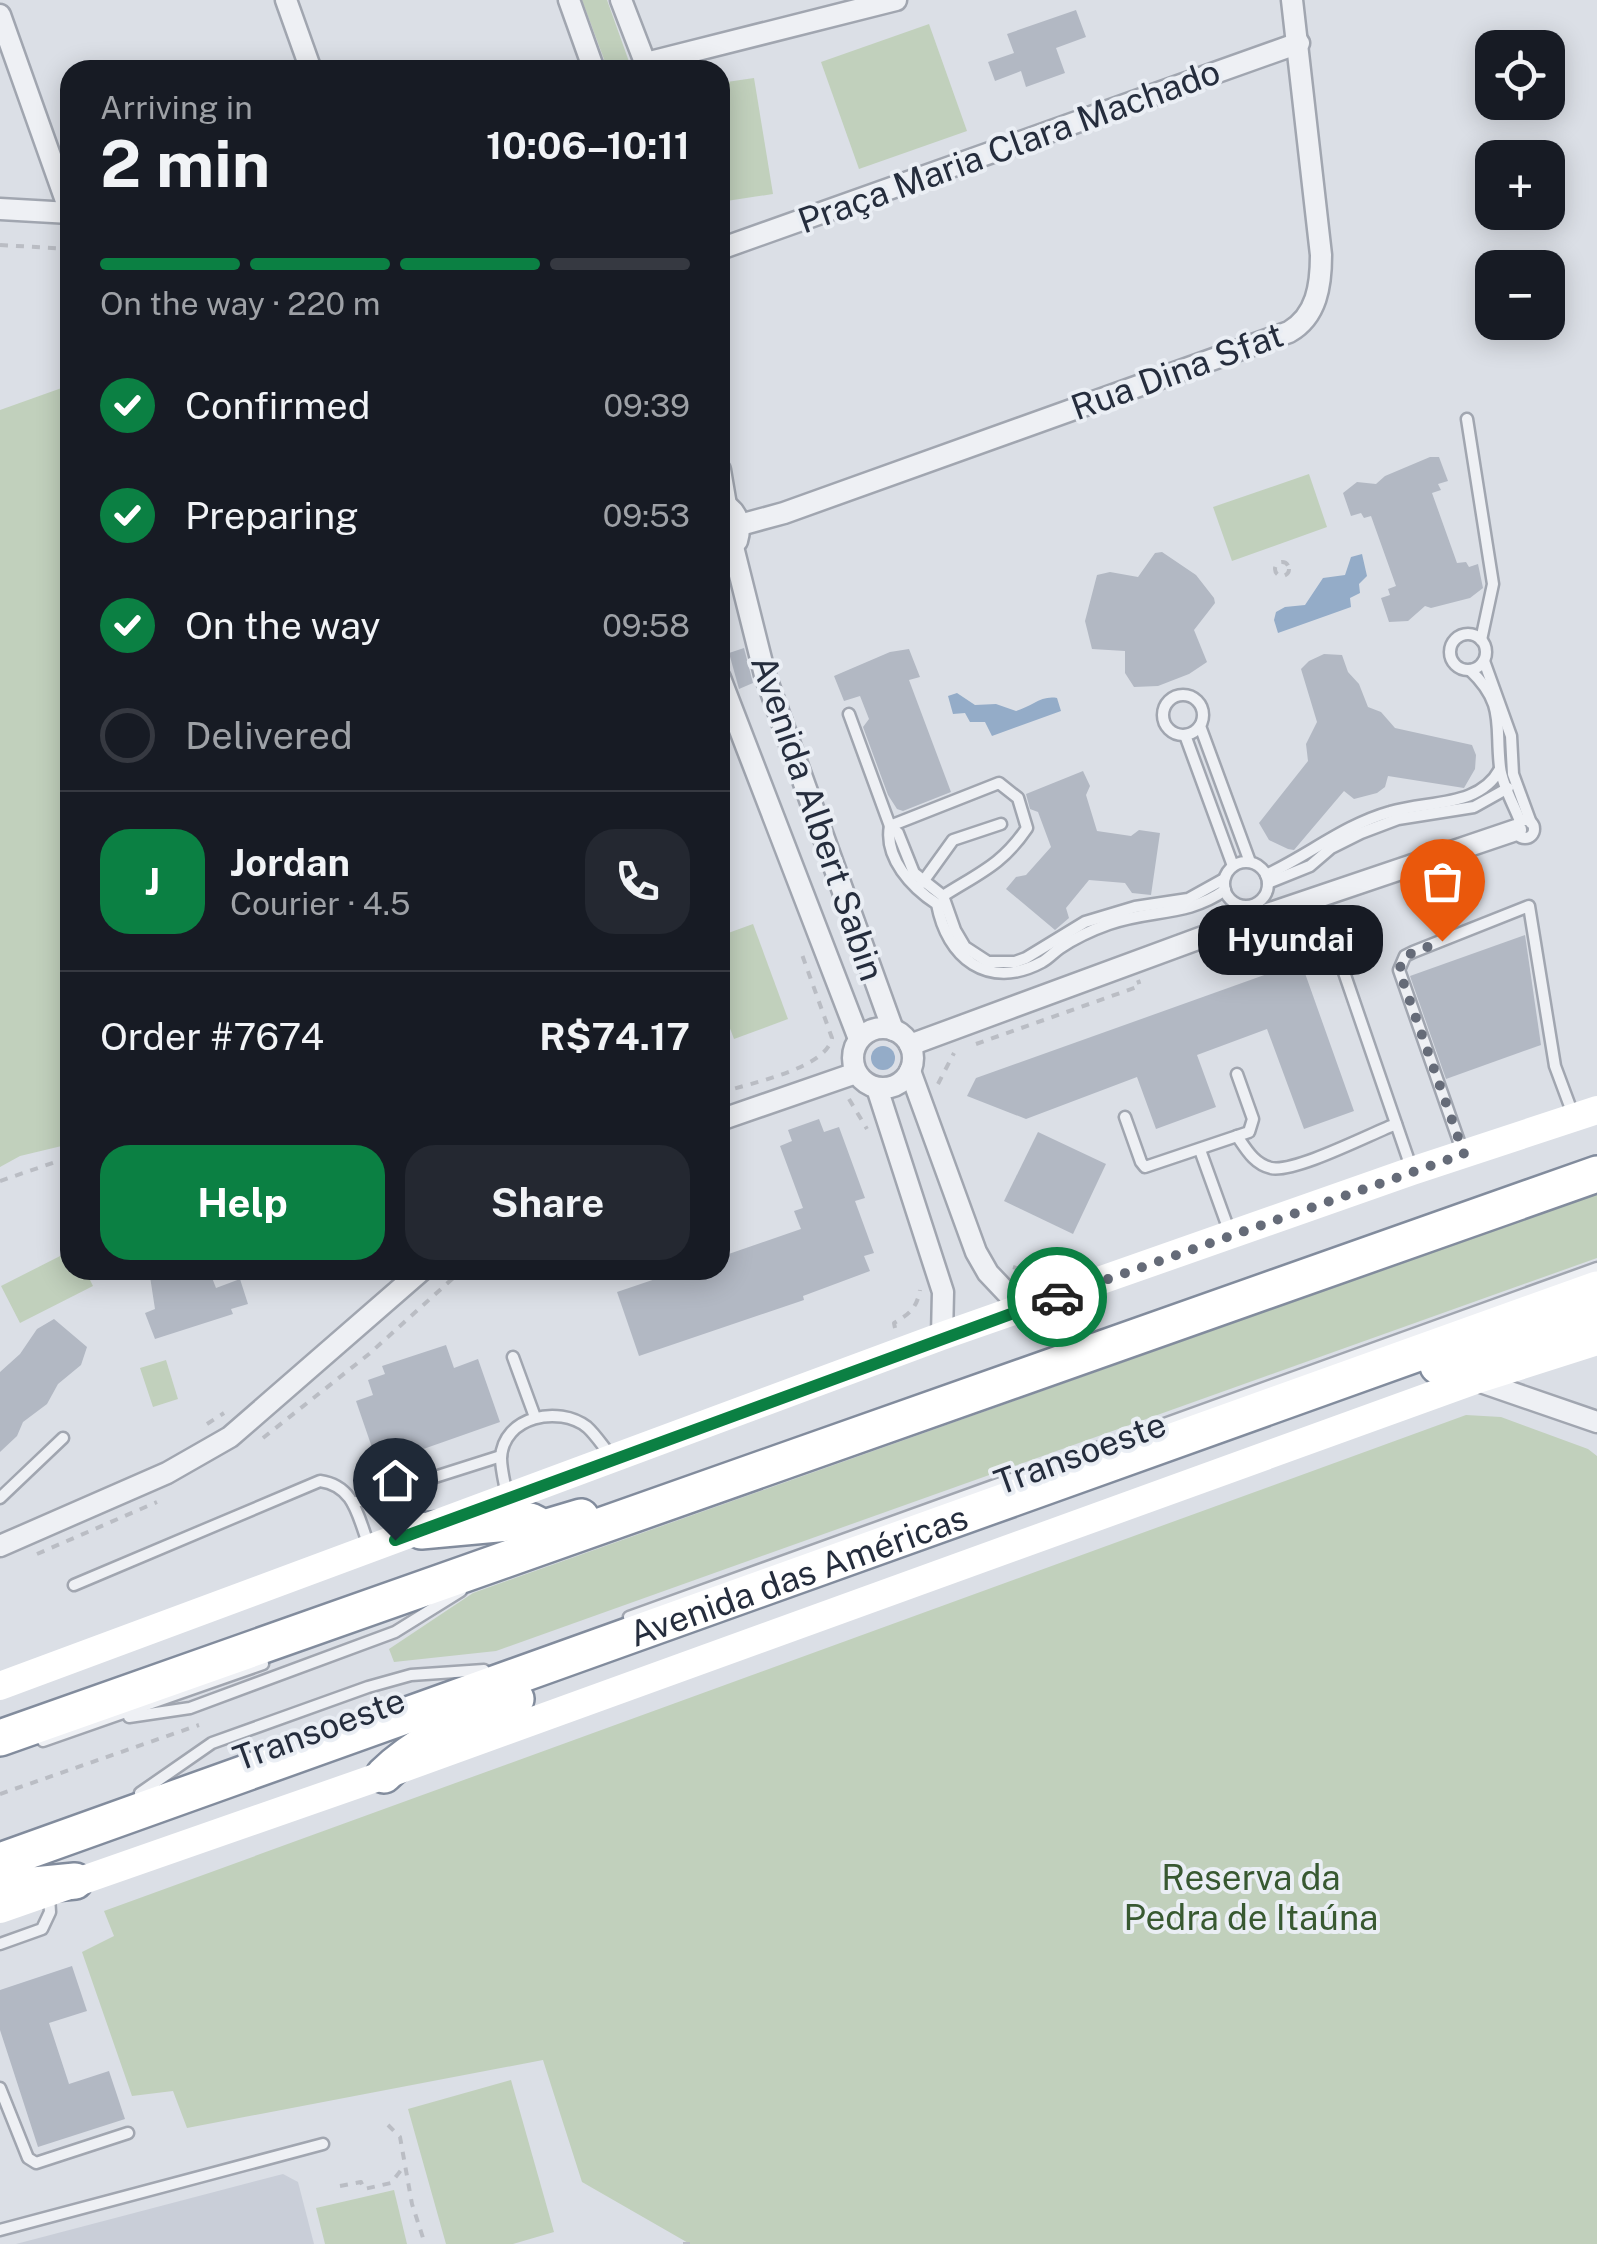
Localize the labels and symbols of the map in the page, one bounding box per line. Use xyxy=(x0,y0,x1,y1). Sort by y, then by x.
street label: Praça Maria Clara Machado xyxy=(793,51,1225,241)
street label: Rua Dina Sfat xyxy=(1066,314,1288,428)
street label: Avenida Albert Sabin xyxy=(743,650,893,986)
pin xyxy=(1400,839,1485,942)
callout: Hyundai xyxy=(1197,906,1382,976)
courier xyxy=(1007,1247,1107,1347)
street label: Transoeste xyxy=(989,1403,1171,1503)
pin xyxy=(353,1438,438,1541)
street label: Avenida das Américas xyxy=(624,1496,973,1654)
street label: Transoeste xyxy=(228,1679,410,1779)
park label: Reserva da Pedra de Itaúna xyxy=(1124,1857,1378,1938)

